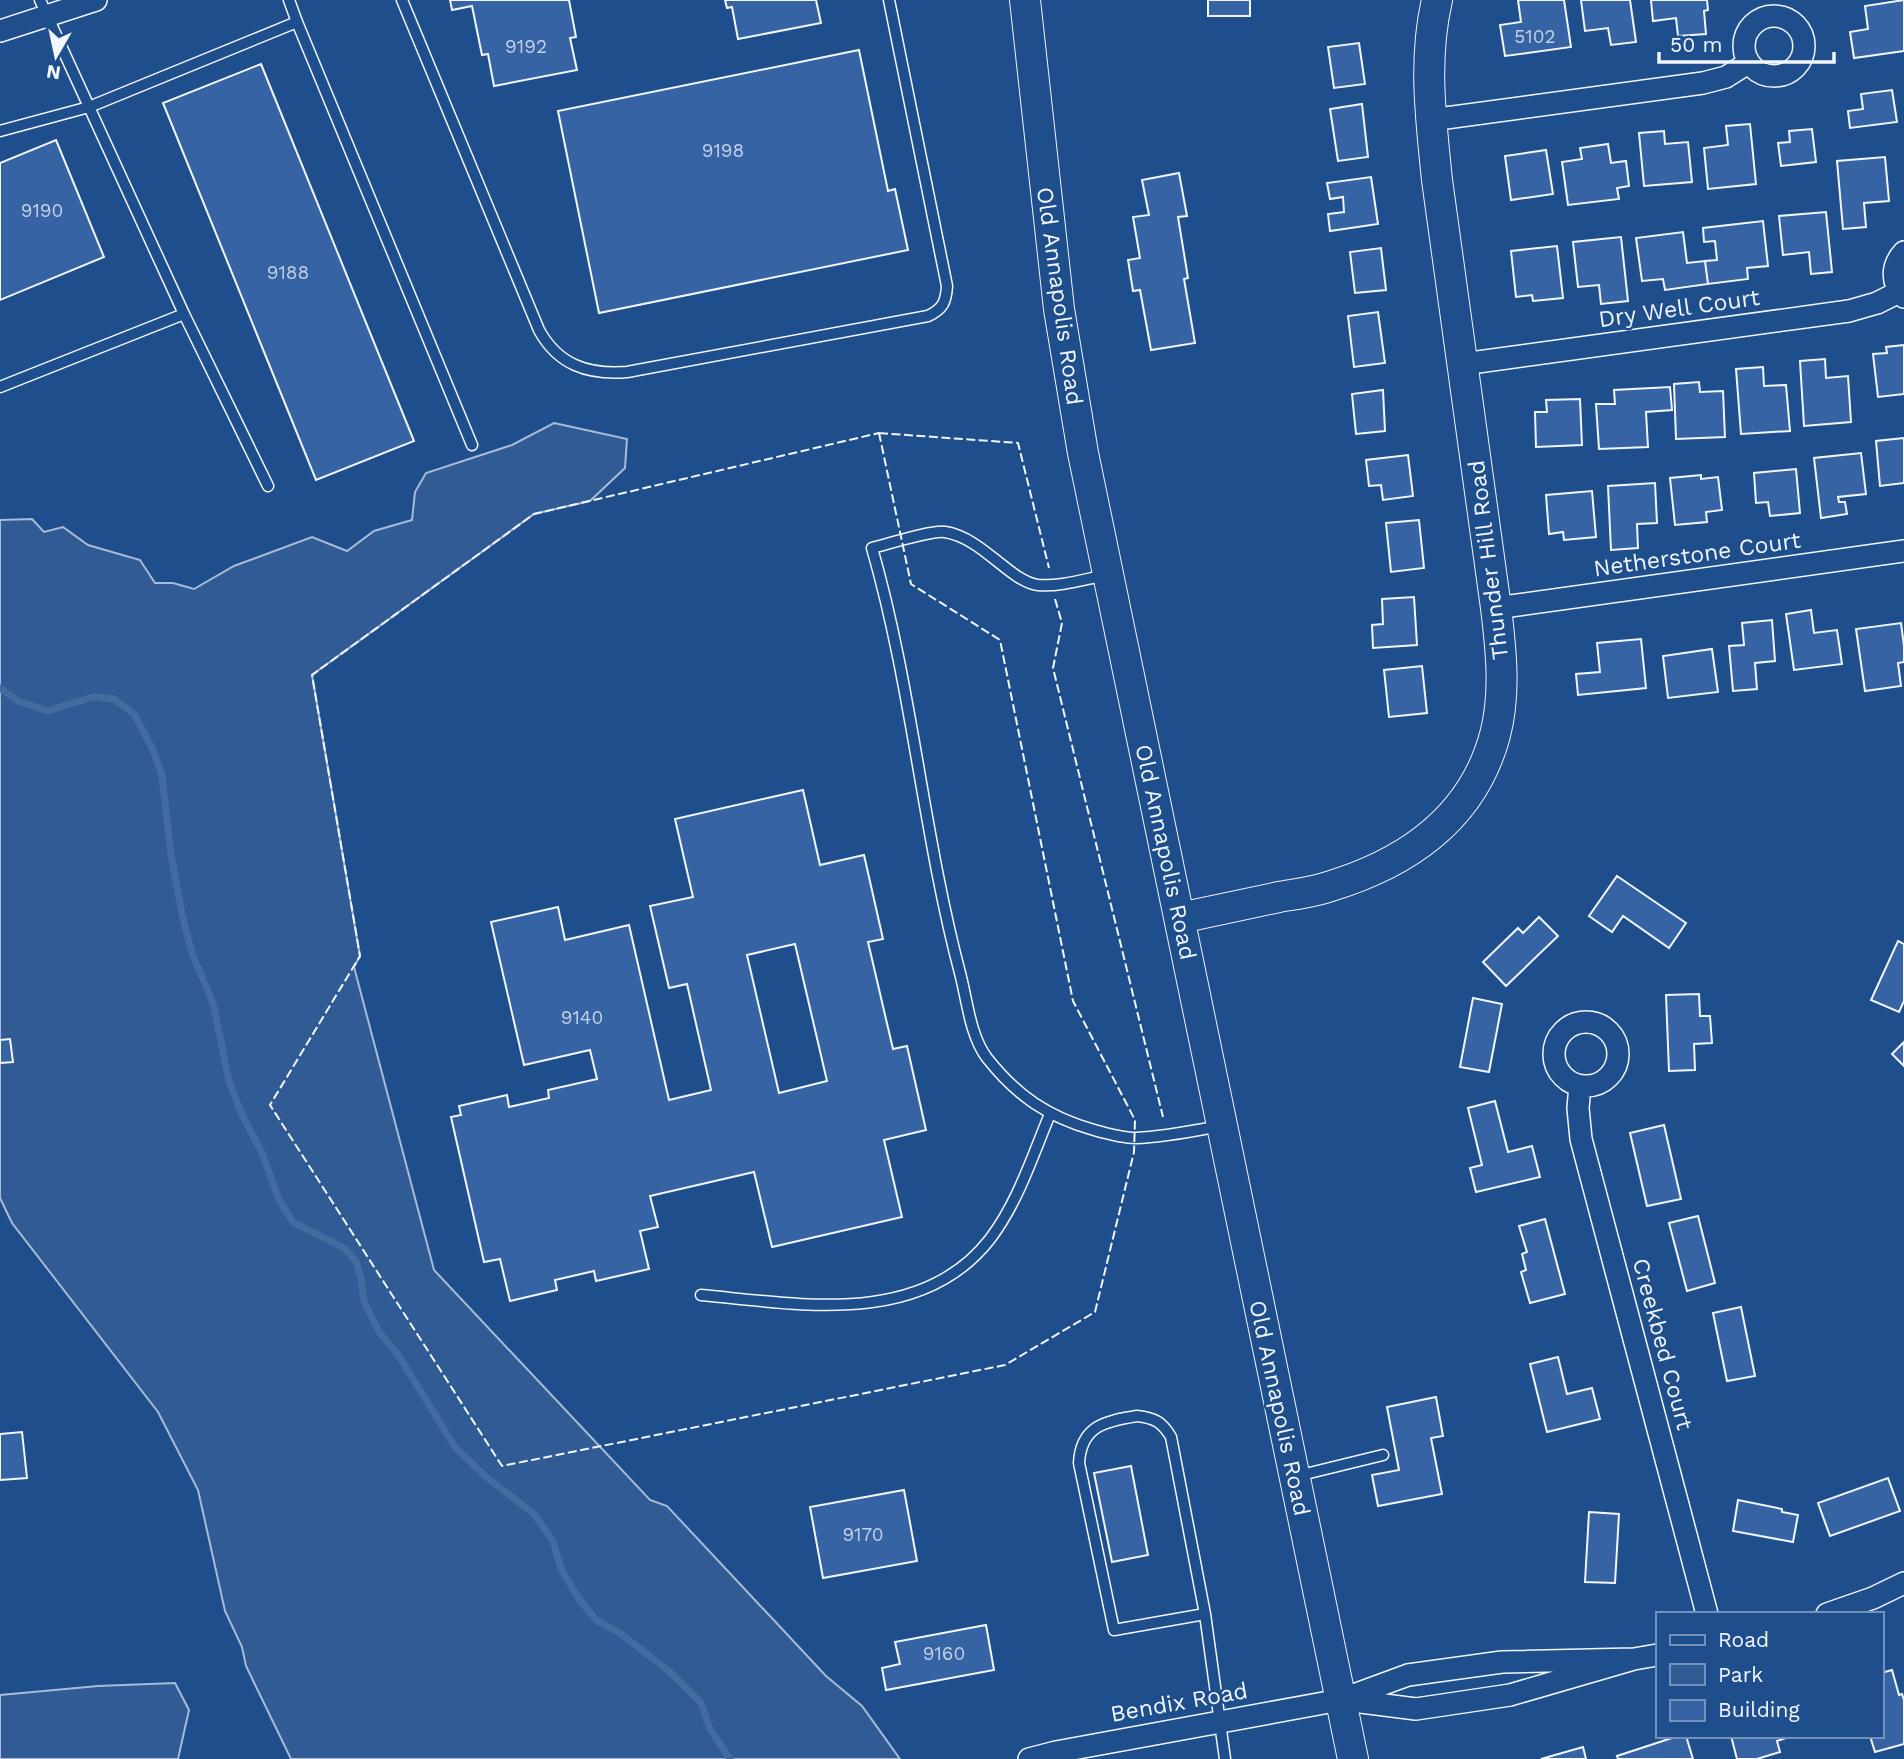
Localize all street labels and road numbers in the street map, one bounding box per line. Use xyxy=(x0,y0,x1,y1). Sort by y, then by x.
street label: Old Annapolis Road xyxy=(1031,185,1088,407)
street label: Dry Well Court xyxy=(1597,284,1762,333)
street label: Thunder Hill Road xyxy=(1463,459,1514,661)
street label: Netherstone Court xyxy=(1592,527,1803,582)
street label: Old Annapolis Road xyxy=(1129,742,1202,962)
street label: Creekbed Court xyxy=(1627,1255,1698,1433)
street label: Old Annapolis Road xyxy=(1243,1298,1316,1518)
street label: Bendix Road xyxy=(1108,1677,1250,1728)

